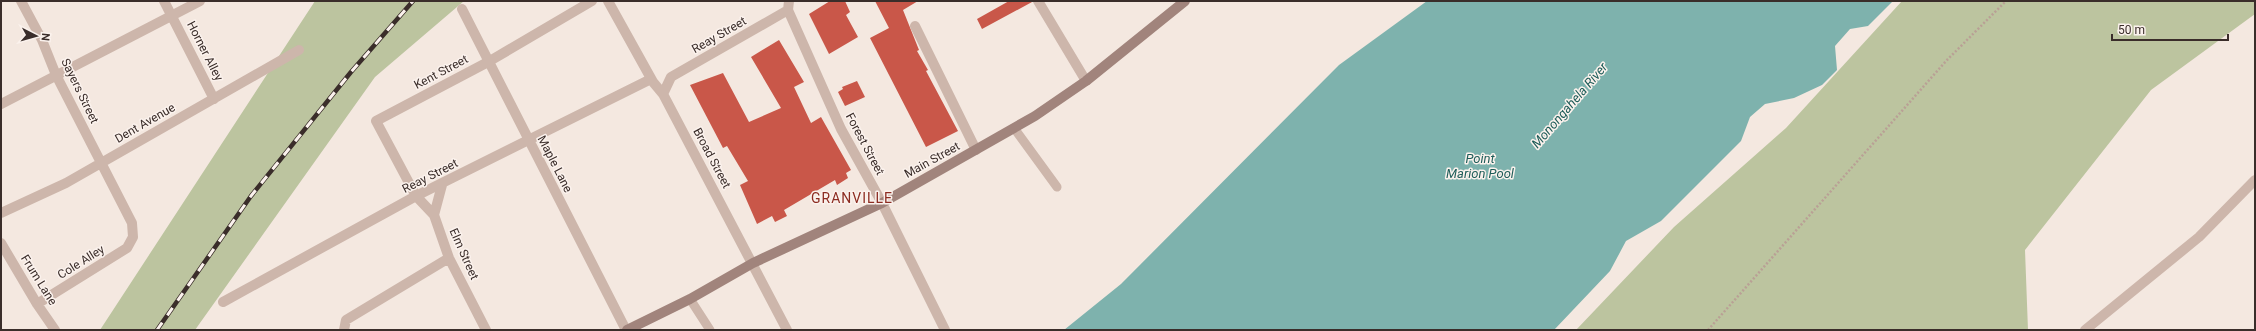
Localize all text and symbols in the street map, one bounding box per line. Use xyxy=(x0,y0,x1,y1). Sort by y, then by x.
street label: Reay Street xyxy=(689,14,749,56)
north arrow xyxy=(16,16,56,56)
scale bar xyxy=(2112,16,2228,42)
street label: Horner Alley xyxy=(184,19,226,83)
text: 50 m xyxy=(2118,23,2145,37)
text: N xyxy=(39,32,52,42)
street label: Kent Street xyxy=(412,52,470,92)
street label: Sayers Street xyxy=(58,56,102,126)
water label: Monongahela River xyxy=(1528,59,1611,151)
street label: Dent Avenue xyxy=(112,100,178,146)
street label: Forest Street xyxy=(843,111,887,178)
street label: Broad Street xyxy=(690,125,734,191)
street label: Maple Lane xyxy=(535,133,575,195)
street label: Main Street xyxy=(902,139,962,181)
water label: Point Marion Pool xyxy=(1446,151,1515,181)
street label: Reay Street xyxy=(400,156,460,196)
district label: GRANVILLE xyxy=(811,190,893,206)
street label: Elm Street xyxy=(446,226,482,282)
street label: Cole Alley xyxy=(55,242,107,282)
street label: Frum Lane xyxy=(18,252,60,308)

